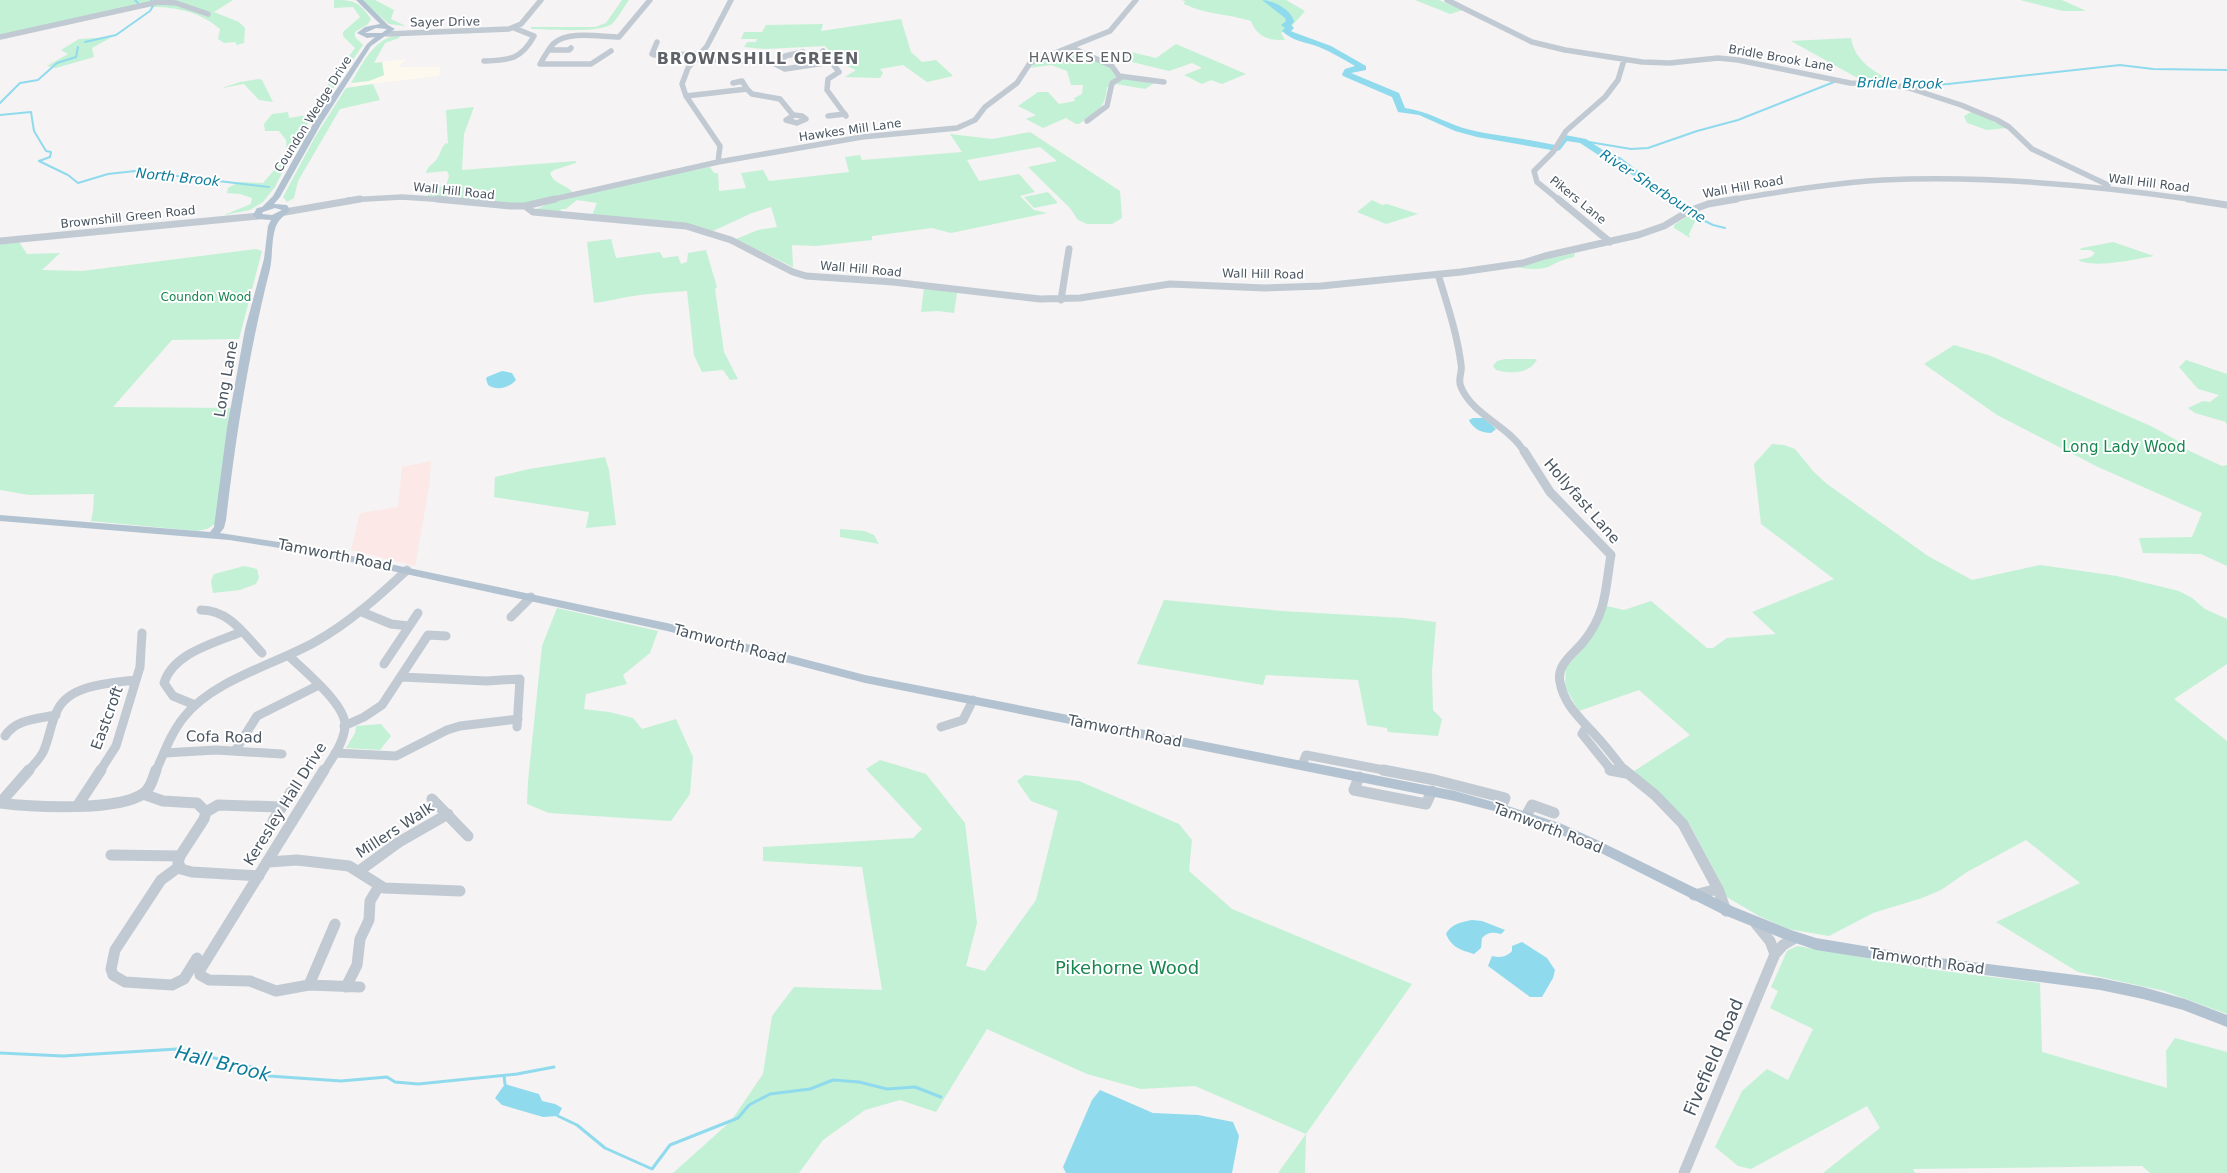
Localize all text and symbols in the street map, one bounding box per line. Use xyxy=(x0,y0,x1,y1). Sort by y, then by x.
street label: Sayer Drive xyxy=(410,14,480,30)
street label: Bridle Brook Lane xyxy=(1728,42,1834,74)
district label: BROWNSHILL GREEN xyxy=(657,49,859,68)
district label: HAWKES END xyxy=(1029,49,1133,65)
street label: Coundon Wedge Drive xyxy=(271,53,355,175)
water label: Bridle Brook xyxy=(1857,74,1944,92)
street label: Hawkes Mill Lane xyxy=(798,116,902,144)
water label: River Sherbourne xyxy=(1597,146,1709,226)
water label: North Brook xyxy=(135,165,222,189)
street label: Wall Hill Road xyxy=(2108,171,2190,195)
street label: Pikers Lane xyxy=(1547,173,1609,227)
street label: Wall Hill Road xyxy=(1701,173,1785,201)
street label: Wall Hill Road xyxy=(413,180,495,202)
street label: Brownshill Green Road xyxy=(60,203,196,231)
street label: Wall Hill Road xyxy=(820,258,902,280)
street label: Wall Hill Road xyxy=(1222,266,1304,282)
park label: Coundon Wood xyxy=(161,290,251,304)
street label: Long Lane xyxy=(210,339,242,419)
park label: Long Lady Wood xyxy=(2062,438,2186,456)
street label: Hollyfast Lane xyxy=(1540,455,1624,547)
street label: Tamworth Road xyxy=(275,535,394,575)
street label: Tamworth Road xyxy=(671,620,788,668)
street label: Eastcroft xyxy=(87,684,127,752)
street label: Tamworth Road xyxy=(1065,711,1184,751)
street label: Cofa Road xyxy=(186,727,262,747)
street label: Keresley Hall Drive xyxy=(240,739,330,869)
street label: Millers Walk xyxy=(353,798,438,862)
street label: Tamworth Road xyxy=(1490,798,1605,857)
street label: Tamworth Road xyxy=(1867,944,1986,978)
park label: Pikehorne Wood xyxy=(1055,957,1199,978)
street label: Fivefield Road xyxy=(1679,995,1747,1119)
water label: Hall Brook xyxy=(173,1041,274,1086)

